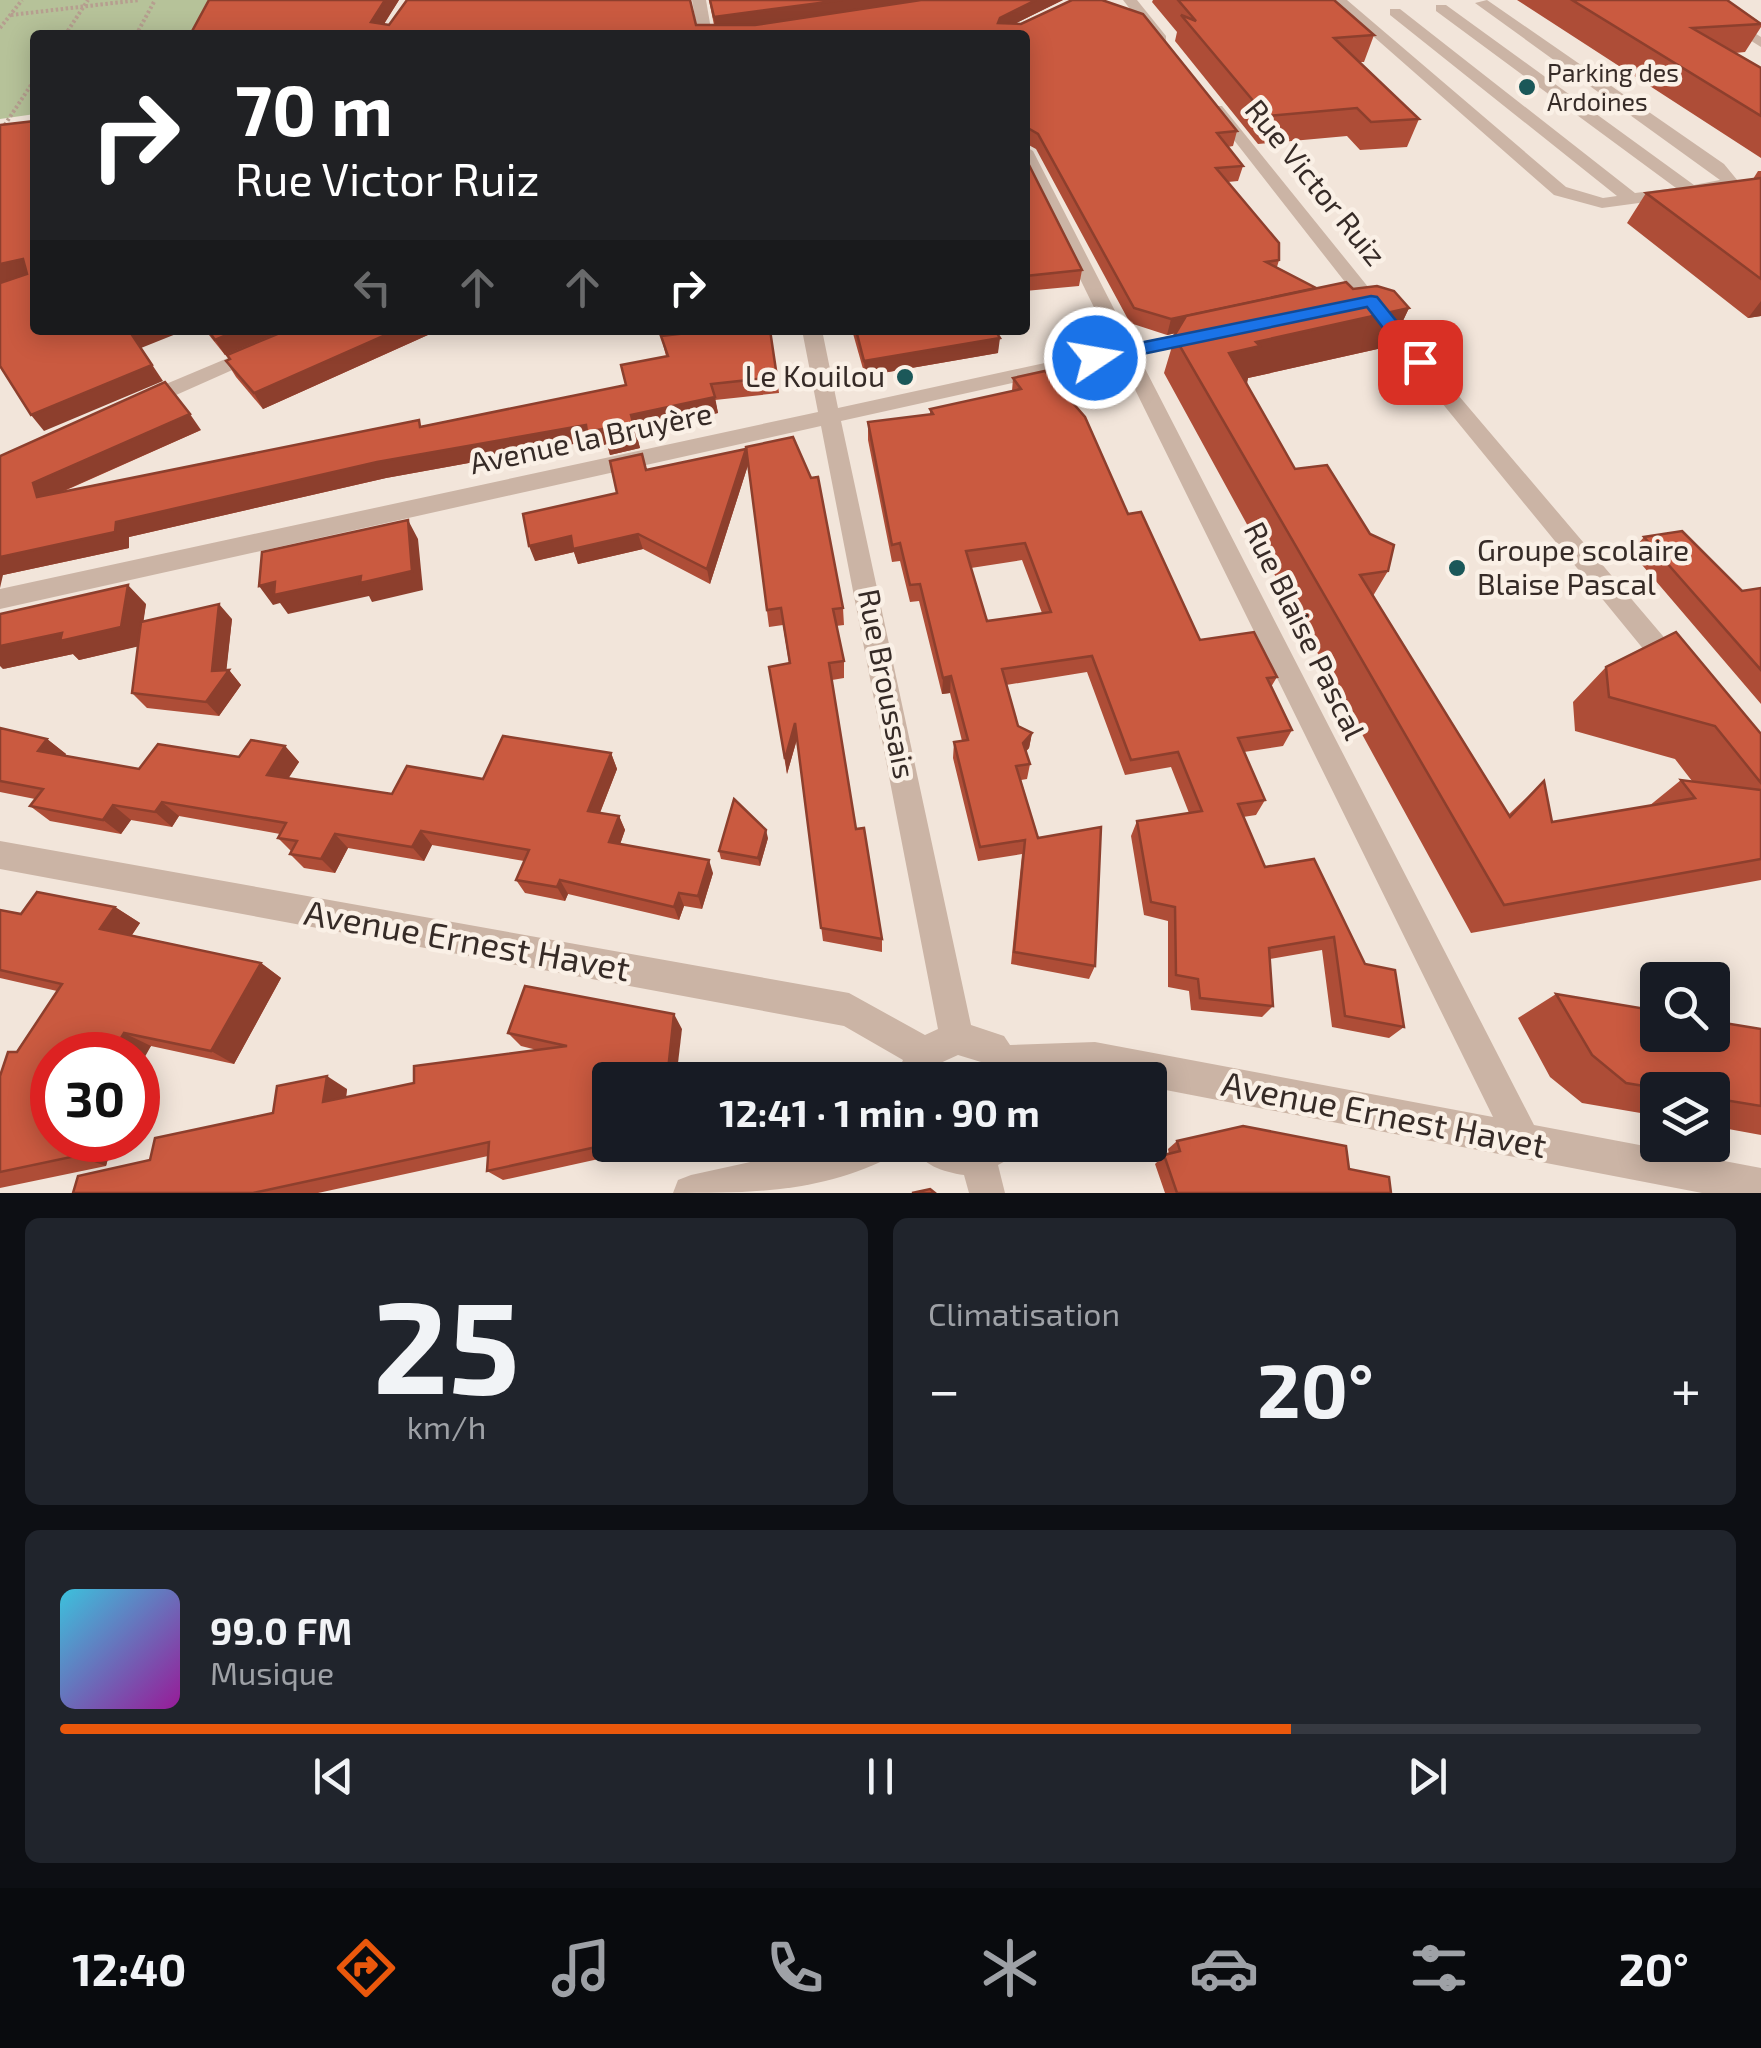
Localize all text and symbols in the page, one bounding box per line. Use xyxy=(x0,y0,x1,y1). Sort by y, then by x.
place label: Parking des Ardoines xyxy=(1547,57,1679,116)
text: 70 m xyxy=(235,66,393,150)
icon: right xyxy=(70,70,200,200)
marker: Parking des Ardoines xyxy=(1516,76,1538,98)
street label: Rue Victor Ruiz xyxy=(1239,92,1394,272)
text: Rue Victor Ruiz xyxy=(235,151,540,205)
icon: left xyxy=(345,260,400,315)
icon: ahead xyxy=(450,260,505,315)
icon: ahead xyxy=(555,260,610,315)
icon: right xyxy=(660,260,715,315)
position arrow xyxy=(1043,306,1147,410)
pin xyxy=(1378,320,1463,405)
icon: arrive xyxy=(1393,335,1448,390)
place label: Le Kouilou xyxy=(745,357,885,393)
marker: Le Kouilou xyxy=(894,366,916,388)
street label: Avenue la Bruyère xyxy=(466,394,715,480)
street label: Rue Blaise Pascal xyxy=(1238,516,1374,745)
place label: Groupe scolaire Blaise Pascal xyxy=(1477,531,1689,601)
marker: Groupe scolaire Blaise Pascal xyxy=(1446,557,1468,579)
street label: Rue Broussais xyxy=(852,586,924,782)
street label: Avenue Ernest Havet xyxy=(301,890,633,988)
map controls xyxy=(1640,962,1730,1162)
button: search xyxy=(1640,962,1730,1052)
speed limit sign: 30 xyxy=(30,1032,160,1162)
street label: Avenue Ernest Havet xyxy=(1218,1061,1550,1165)
button: layers xyxy=(1640,1072,1730,1162)
text: 12:41 · 1 min · 90 m xyxy=(719,1089,1040,1135)
text: 25 xyxy=(373,1264,520,1420)
text: Climatisation xyxy=(928,1294,1120,1332)
text: 20° xyxy=(1257,1343,1374,1433)
text: − xyxy=(928,1355,960,1421)
text: + xyxy=(1671,1355,1701,1421)
text: km/h xyxy=(407,1407,486,1445)
text: 99.0 FM xyxy=(210,1607,352,1653)
text: Musique xyxy=(210,1653,334,1691)
icon: previous xyxy=(306,1749,361,1804)
icon: pause xyxy=(853,1749,908,1804)
icon: next xyxy=(1400,1749,1455,1804)
icon: directions xyxy=(331,1933,401,2003)
icon: music xyxy=(546,1933,616,2003)
icon: phone xyxy=(760,1933,830,2003)
icon: climate xyxy=(975,1933,1045,2003)
icon: car xyxy=(1189,1933,1259,2003)
icon: filters xyxy=(1404,1933,1474,2003)
text: 12:40 xyxy=(72,1941,187,1995)
text: 20° xyxy=(1619,1941,1689,1995)

